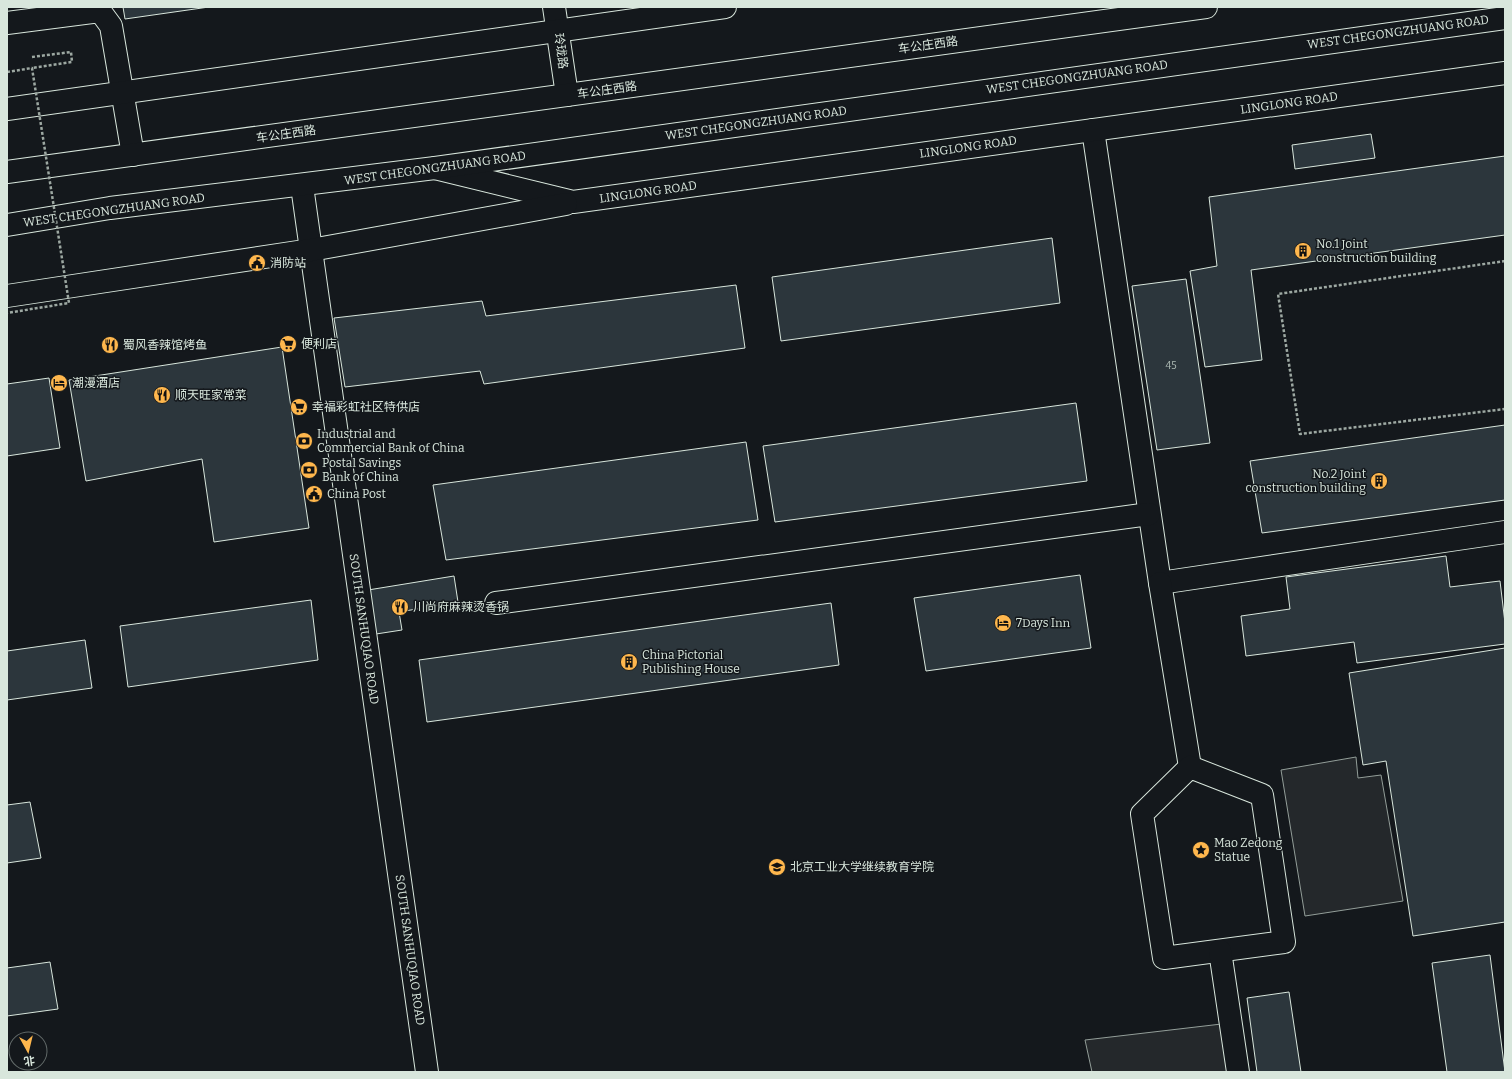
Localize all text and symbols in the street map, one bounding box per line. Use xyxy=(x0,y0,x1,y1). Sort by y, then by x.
street label: WEST CHEGONGZHUANG ROAD xyxy=(1306,12,1490,52)
street label: 玲珑路 xyxy=(552,32,570,70)
street label: 车公庄西路 xyxy=(897,34,959,56)
street label: WEST CHEGONGZHUANG ROAD xyxy=(985,57,1169,97)
street label: 车公庄西路 xyxy=(576,79,638,101)
street label: LINGLONG ROAD xyxy=(1239,89,1339,117)
street label: WEST CHEGONGZHUANG ROAD xyxy=(664,103,848,143)
street label: 车公庄西路 xyxy=(255,123,317,145)
street label: LINGLONG ROAD xyxy=(918,133,1018,161)
street label: WEST CHEGONGZHUANG ROAD xyxy=(343,148,527,188)
street label: LINGLONG ROAD xyxy=(598,178,698,206)
street label: WEST CHEGONGZHUANG ROAD xyxy=(22,190,206,230)
place label: No.1 Joint construction building xyxy=(1316,237,1437,265)
building icon: No.1 Joint construction building xyxy=(1293,241,1313,261)
public building icon: 消防站 xyxy=(247,253,267,273)
place label: 消防站 xyxy=(270,256,306,270)
supermarket icon: 便利店 xyxy=(278,334,298,354)
restaurant icon: 蜀风香辣馆烤鱼 xyxy=(100,335,120,355)
place label: 便利店 xyxy=(301,337,337,351)
place label: 蜀风香辣馆烤鱼 xyxy=(123,338,207,352)
house number: 45 xyxy=(1165,360,1177,372)
hotel icon: 潮漫酒店 xyxy=(49,373,69,393)
place label: 潮漫酒店 xyxy=(72,376,120,390)
restaurant icon: 顺天旺家常菜 xyxy=(152,385,172,405)
place label: 顺天旺家常菜 xyxy=(175,388,247,402)
supermarket icon: 幸福彩虹社区特供店 xyxy=(289,397,309,417)
place label: 幸福彩虹社区特供店 xyxy=(312,400,420,414)
place label: Industrial and Commercial Bank of China xyxy=(317,427,465,455)
bank icon: Industrial and Commercial Bank of China xyxy=(294,431,314,451)
place label: Postal Savings Bank of China xyxy=(322,456,401,484)
bank icon: Postal Savings Bank of China xyxy=(299,460,319,480)
place label: No.2 Joint construction building xyxy=(1246,467,1367,495)
building icon: No.2 Joint construction building xyxy=(1369,471,1389,491)
public building icon: China Post xyxy=(304,484,324,504)
place label: China Post xyxy=(327,487,387,501)
street label: SOUTH SANHUQIAO ROAD xyxy=(346,553,382,705)
restaurant icon: 川尚府麻辣烫香锅 xyxy=(390,597,410,617)
place label: 川尚府麻辣烫香锅 xyxy=(413,600,509,614)
hotel icon: 7Days Inn xyxy=(993,613,1013,633)
place label: 7Days Inn xyxy=(1016,616,1071,630)
place label: China Pictorial Publishing House xyxy=(642,648,740,676)
building icon: China Pictorial Publishing House xyxy=(619,652,639,672)
place label: Mao Zedong Statue xyxy=(1214,836,1283,864)
place icon: Mao Zedong Statue xyxy=(1191,840,1211,860)
school or university icon: 北京工业大学继续教育学院 xyxy=(767,857,787,877)
place label: 北京工业大学继续教育学院 xyxy=(790,860,934,874)
street label: SOUTH SANHUQIAO ROAD xyxy=(392,874,428,1026)
north arrow xyxy=(8,1031,48,1071)
text: 北 xyxy=(23,1053,36,1068)

